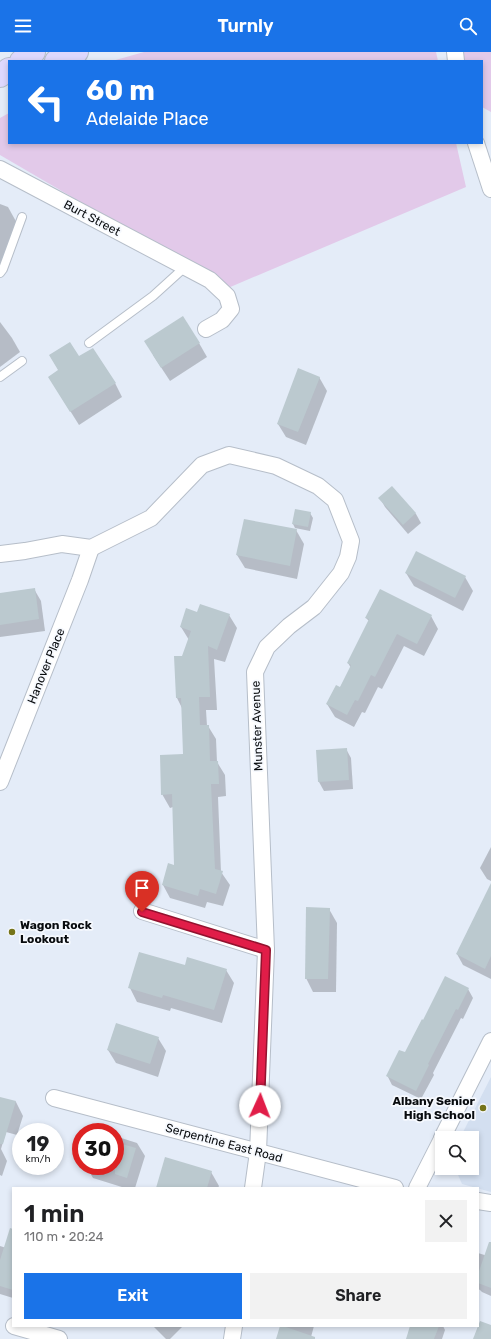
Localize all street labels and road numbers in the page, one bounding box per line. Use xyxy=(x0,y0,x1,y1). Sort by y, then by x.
street label: Burt Street xyxy=(61,197,123,239)
street label: Hanover Place xyxy=(25,626,68,706)
street label: Munster Avenue xyxy=(248,680,266,771)
street label: Serpentine East Road xyxy=(164,1121,284,1165)

